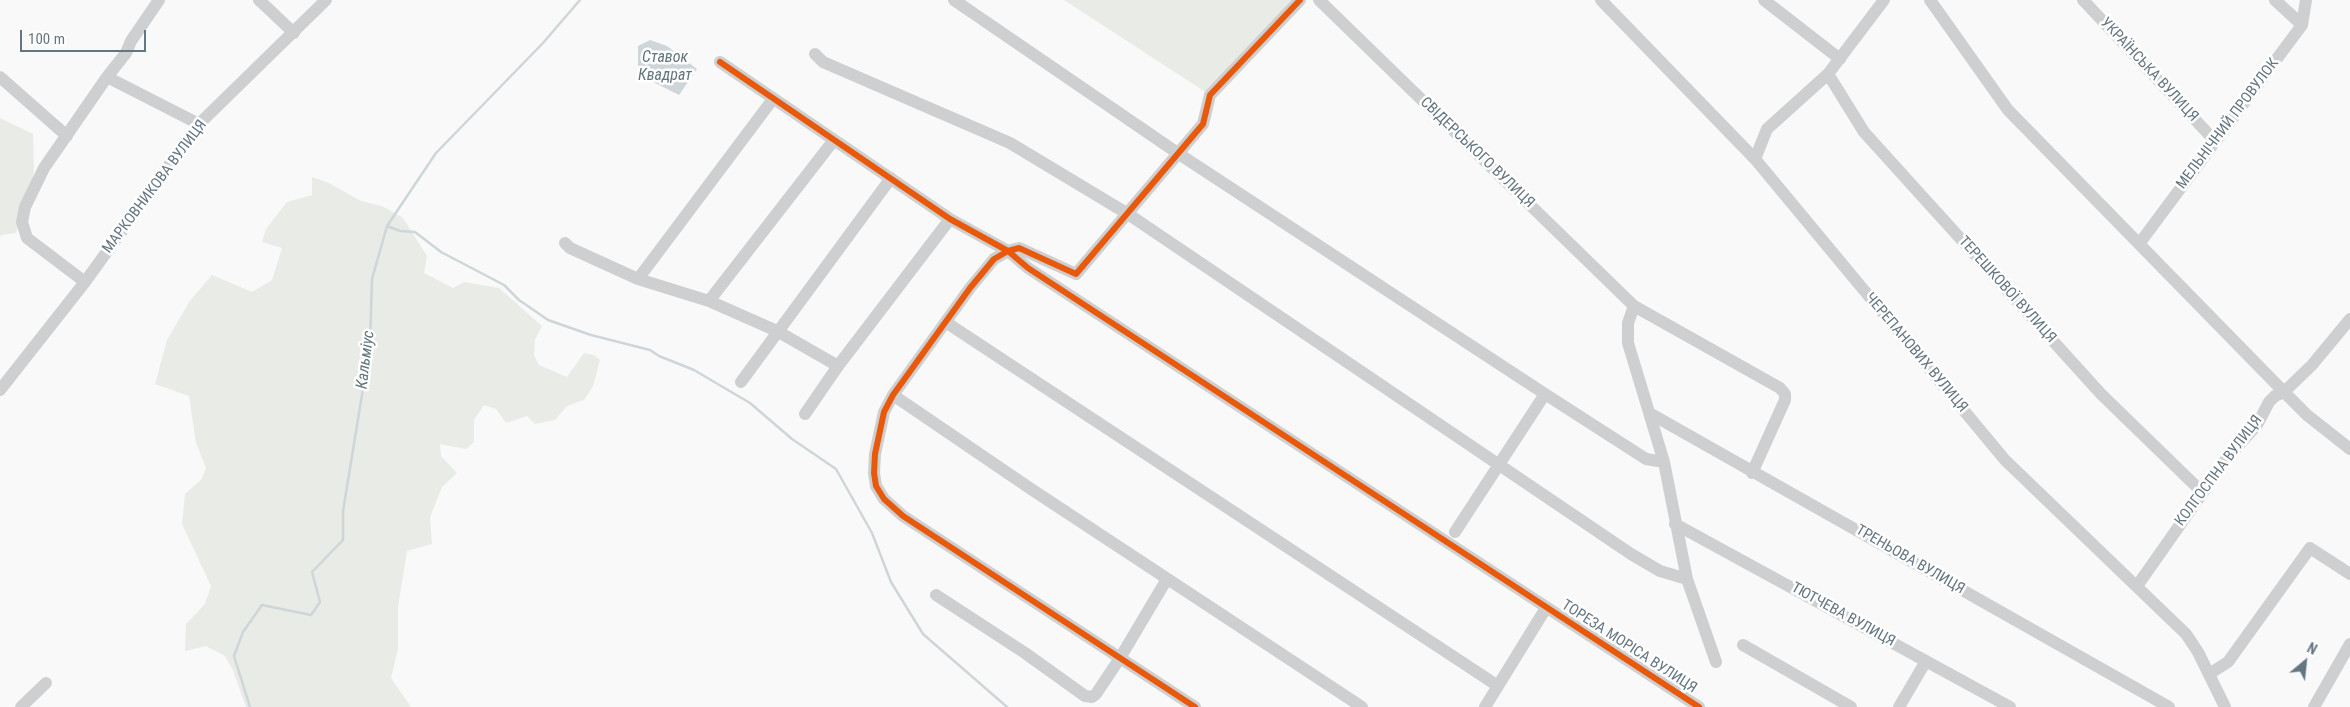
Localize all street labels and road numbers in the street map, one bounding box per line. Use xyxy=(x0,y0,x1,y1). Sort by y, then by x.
street label: УКРАЇНСЬКА ВУЛИЦЯ xyxy=(2096,14,2202,126)
street label: МЕЛЬНIЧНИЙ ПРОВУЛОК xyxy=(2173,55,2283,193)
street label: СВIДЕРСЬКОГО ВУЛИЦЯ xyxy=(1416,94,1538,212)
street label: МАРКОВНИКОВА ВУЛИЦЯ xyxy=(99,117,211,257)
street label: ТЕРЕШКОВОЇ ВУЛИЦЯ xyxy=(1954,233,2060,347)
street label: ЧЕРЕПАНОВИХ ВУЛИЦЯ xyxy=(1861,290,1971,416)
street label: КОЛГОСПНА ВУЛИЦЯ xyxy=(2172,412,2266,530)
street label: ТРЕНЬОВА ВУЛИЦЯ xyxy=(1852,521,1968,599)
street label: ТЮТЧЕВА ВУЛИЦЯ xyxy=(1788,579,1898,651)
street label: ТОРЕЗА МОРІСА ВУЛИЦЯ xyxy=(1558,596,1700,698)

